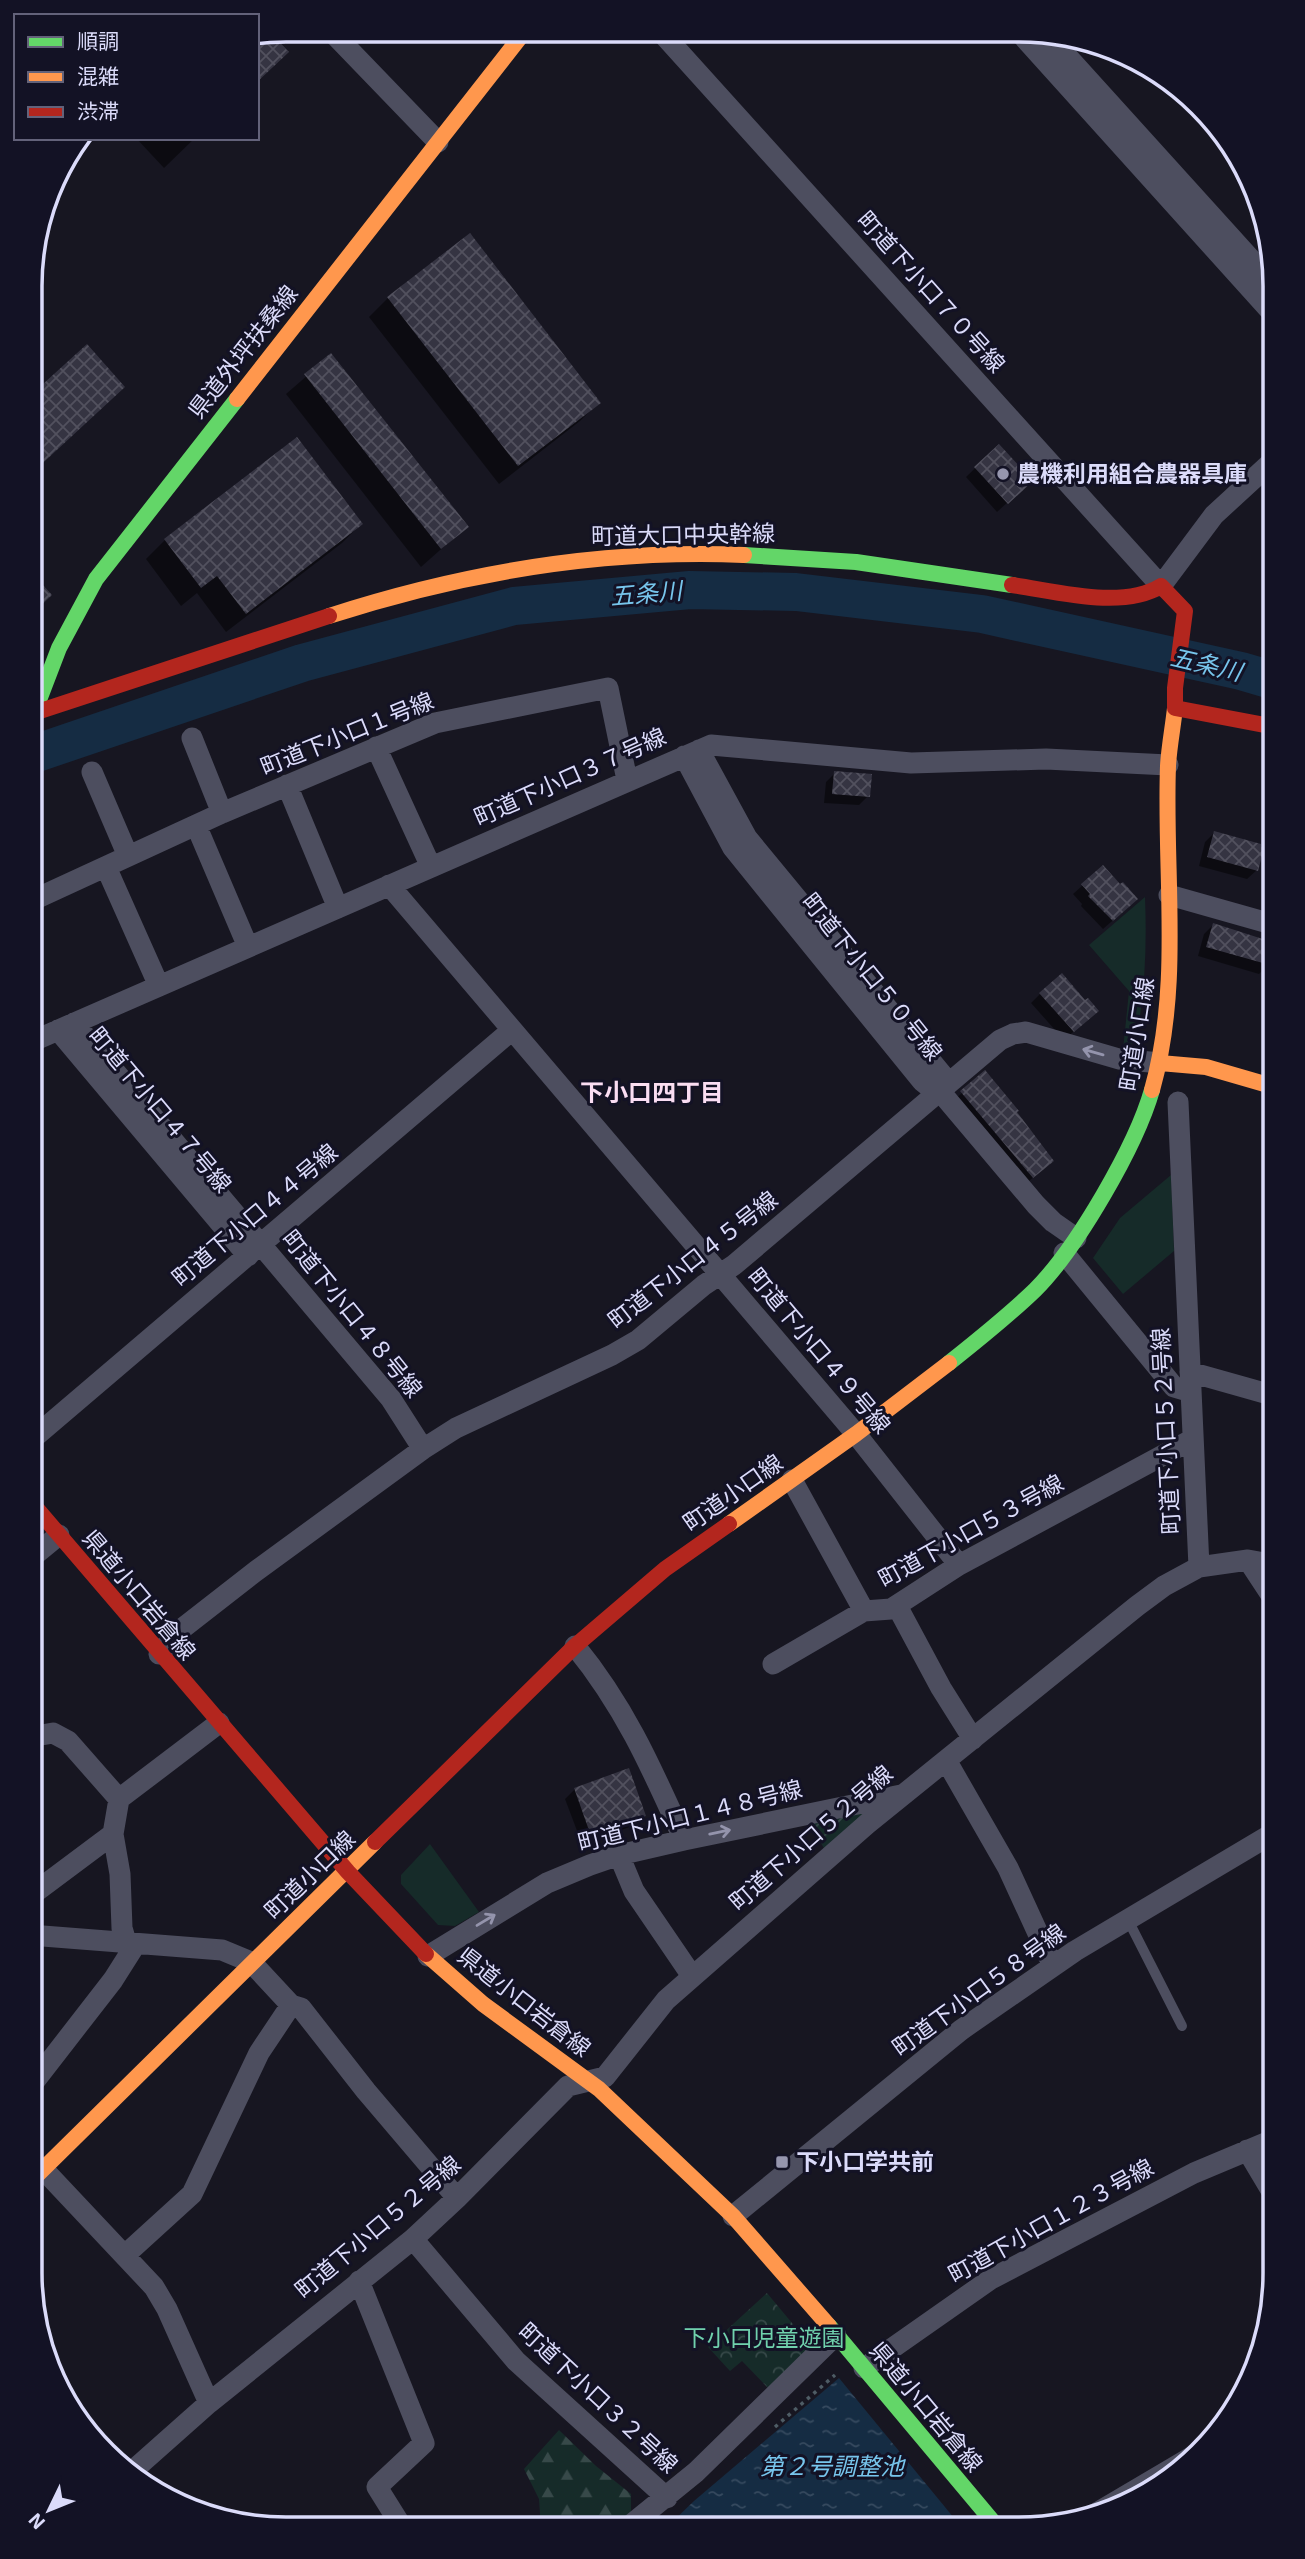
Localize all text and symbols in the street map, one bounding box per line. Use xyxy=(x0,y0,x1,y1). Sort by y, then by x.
legend xyxy=(14,14,259,140)
text: 順調 xyxy=(77,28,119,53)
text: 混雑 xyxy=(77,63,119,88)
text: 渋滞 xyxy=(77,98,119,123)
street label: 町道下小口７０号線 xyxy=(852,205,1011,378)
street label: 県道外坪扶桑線 xyxy=(182,279,303,423)
place label: 農機利用組合農器具庫 xyxy=(1017,459,1247,487)
marker: 農機利用組合農器具庫 xyxy=(995,466,1011,482)
street label: 町道大口中央幹線 xyxy=(591,518,775,550)
water label: 五条川 xyxy=(609,575,686,610)
water label: 五条川 xyxy=(1168,641,1248,686)
street label: 町道下小口１号線 xyxy=(256,686,437,781)
street label: 町道下小口３７号線 xyxy=(469,721,670,831)
street label: 町道下小口５０号線 xyxy=(797,887,949,1066)
street label: 町道小口線 xyxy=(1113,975,1159,1093)
street label: 町道下小口４７号線 xyxy=(84,1021,238,1198)
one-way arrow xyxy=(1082,1044,1104,1057)
district label: 下小口四丁目 xyxy=(580,1077,724,1106)
street label: 町道下小口４４号線 xyxy=(166,1137,343,1291)
street label: 町道下小口４５号線 xyxy=(602,1184,783,1334)
street label: 町道下小口４８号線 xyxy=(277,1224,429,1403)
street label: 町道下小口４９号線 xyxy=(743,1262,897,1439)
street label: 町道下小口５２号線 xyxy=(1146,1327,1184,1535)
street label: 町道小口線 xyxy=(677,1448,788,1537)
street label: 町道下小口５３号線 xyxy=(873,1468,1068,1593)
street label: 県道小口岩倉線 xyxy=(77,1524,202,1665)
street label: 町道下小口５２号線 xyxy=(723,1759,898,1916)
street label: 町道下小口１４８号線 xyxy=(575,1774,805,1856)
street label: 町道小口線 xyxy=(258,1824,360,1924)
one-way arrow xyxy=(708,1825,731,1839)
one-way arrow xyxy=(475,1913,495,1927)
street label: 町道下小口５８号線 xyxy=(886,1917,1070,2061)
street label: 県道小口岩倉線 xyxy=(453,1941,597,2062)
place label: 下小口学共前 xyxy=(796,2147,934,2175)
street label: 町道下小口５２号線 xyxy=(289,2149,466,2303)
street label: 町道下小口１２３号線 xyxy=(943,2152,1158,2288)
marker: 下小口学共前 xyxy=(774,2154,790,2170)
street label: 町道下小口３２号線 xyxy=(513,2316,684,2478)
park label: 下小口児童遊園 xyxy=(684,2323,845,2351)
street label: 県道小口岩倉線 xyxy=(864,2336,989,2477)
water label: 第２号調整池 xyxy=(760,2451,906,2480)
north arrow xyxy=(14,2475,84,2545)
text: N xyxy=(23,2509,49,2535)

